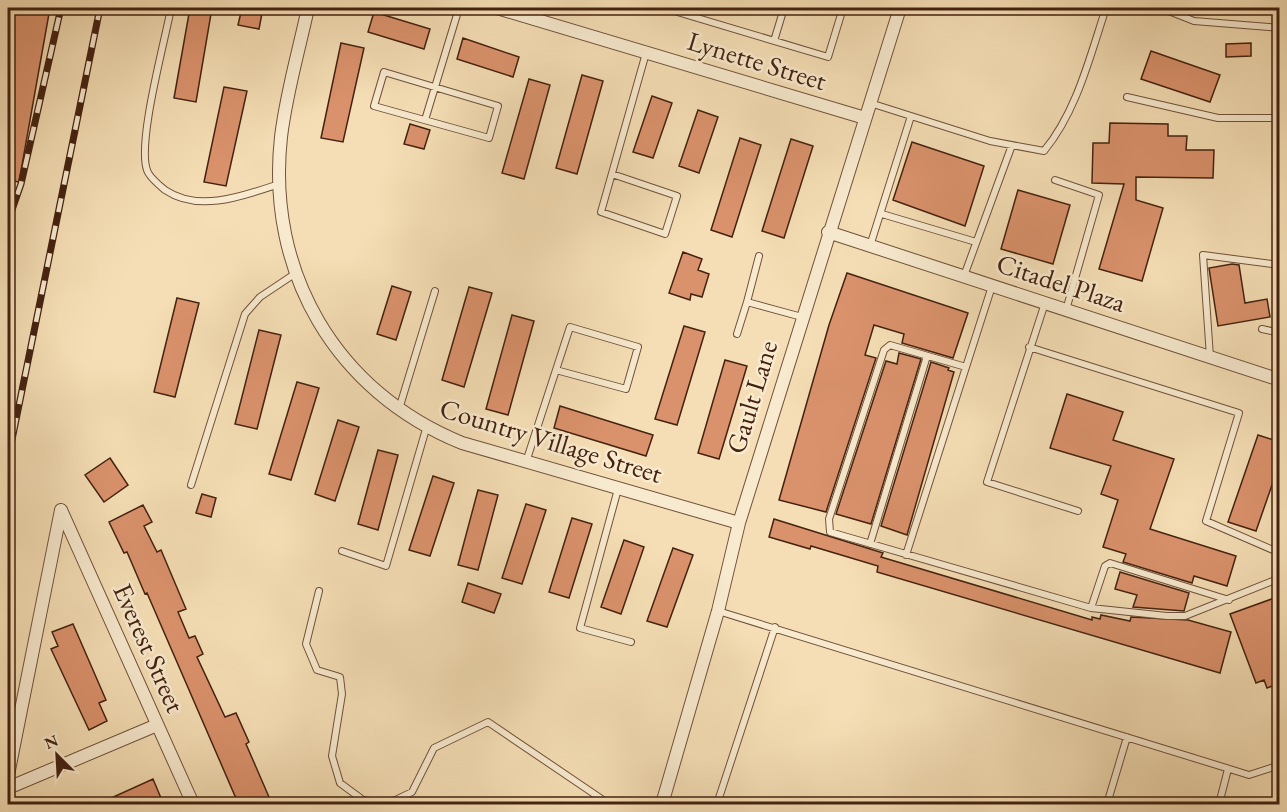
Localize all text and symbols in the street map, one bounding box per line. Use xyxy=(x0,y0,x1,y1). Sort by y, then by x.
street label: Lynette Street xyxy=(684,23,831,98)
street label: Citadel Plaza xyxy=(992,245,1130,320)
street label: Gault Lane xyxy=(718,336,785,458)
street label: Country Village Street xyxy=(436,390,667,491)
street label: Everest Street xyxy=(105,578,194,718)
north arrow xyxy=(27,725,87,785)
text: N xyxy=(41,730,61,754)

